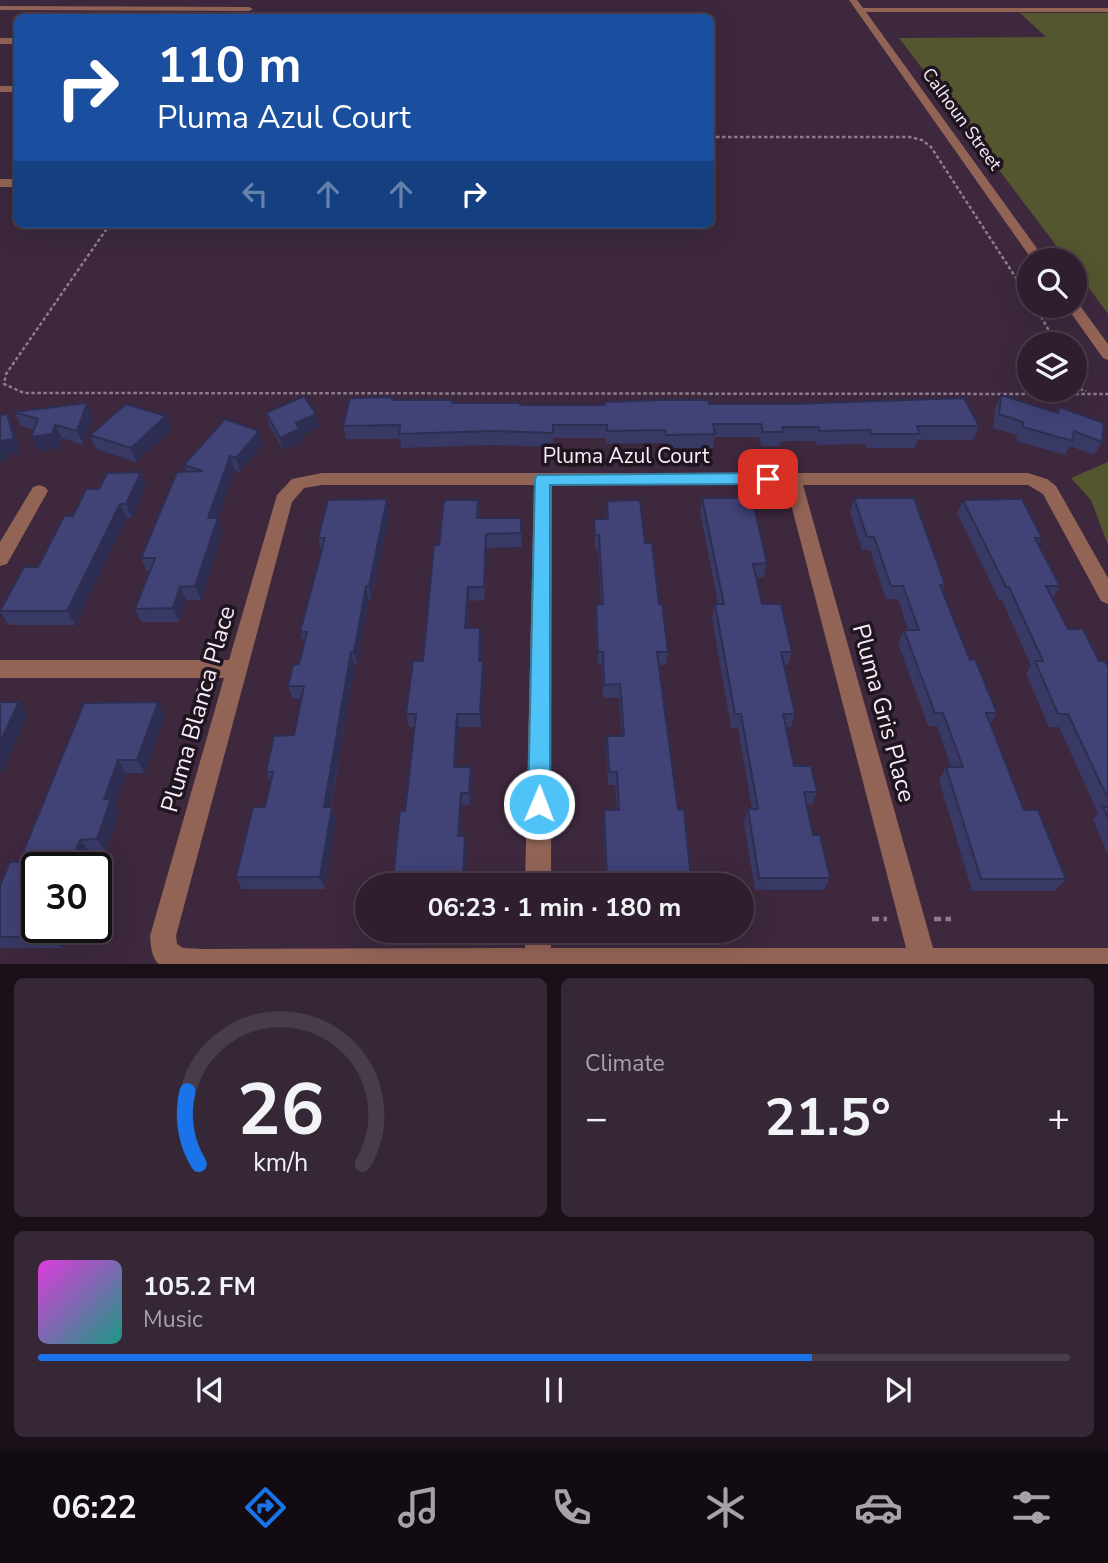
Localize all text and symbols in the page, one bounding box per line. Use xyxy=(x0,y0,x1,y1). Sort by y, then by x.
text: 110 m xyxy=(157,32,301,99)
icon: right xyxy=(42,42,133,133)
street label: Calhoun Street xyxy=(917,63,1008,176)
text: Pluma Azul Court xyxy=(157,96,411,139)
icon: left xyxy=(236,175,274,213)
icon: ahead xyxy=(309,175,347,213)
icon: ahead xyxy=(382,175,420,213)
icon: right xyxy=(455,175,493,213)
map controls xyxy=(1017,248,1087,402)
button: search xyxy=(1017,248,1087,318)
button: layers xyxy=(1017,332,1087,402)
street label: Pluma Azul Court xyxy=(543,442,710,470)
pin xyxy=(738,449,798,509)
icon: arrive xyxy=(749,460,787,498)
street label: Pluma Blanca Place xyxy=(153,602,243,816)
street label: Pluma Gris Place xyxy=(845,620,923,806)
position arrow xyxy=(502,767,576,841)
speed limit sign: 30 xyxy=(21,852,112,943)
text: 06:23 · 1 min · 180 m xyxy=(428,890,681,925)
text: Climate xyxy=(585,1048,665,1079)
text: 26 xyxy=(237,1060,324,1160)
text: 21.5° xyxy=(764,1082,891,1153)
text: − xyxy=(585,1093,608,1144)
text: + xyxy=(1047,1093,1070,1144)
text: km/h xyxy=(253,1145,308,1179)
text: 105.2 FM xyxy=(143,1269,256,1304)
text: Music xyxy=(143,1304,203,1335)
icon: previous xyxy=(191,1371,229,1409)
icon: pause xyxy=(535,1371,573,1409)
icon: next xyxy=(879,1371,917,1409)
icon: directions xyxy=(241,1483,290,1532)
icon: music xyxy=(394,1483,443,1532)
icon: phone xyxy=(547,1483,596,1532)
icon: climate xyxy=(701,1483,750,1532)
icon: car xyxy=(854,1483,903,1532)
icon: filters xyxy=(1007,1483,1056,1532)
text: 06:22 xyxy=(52,1486,137,1529)

